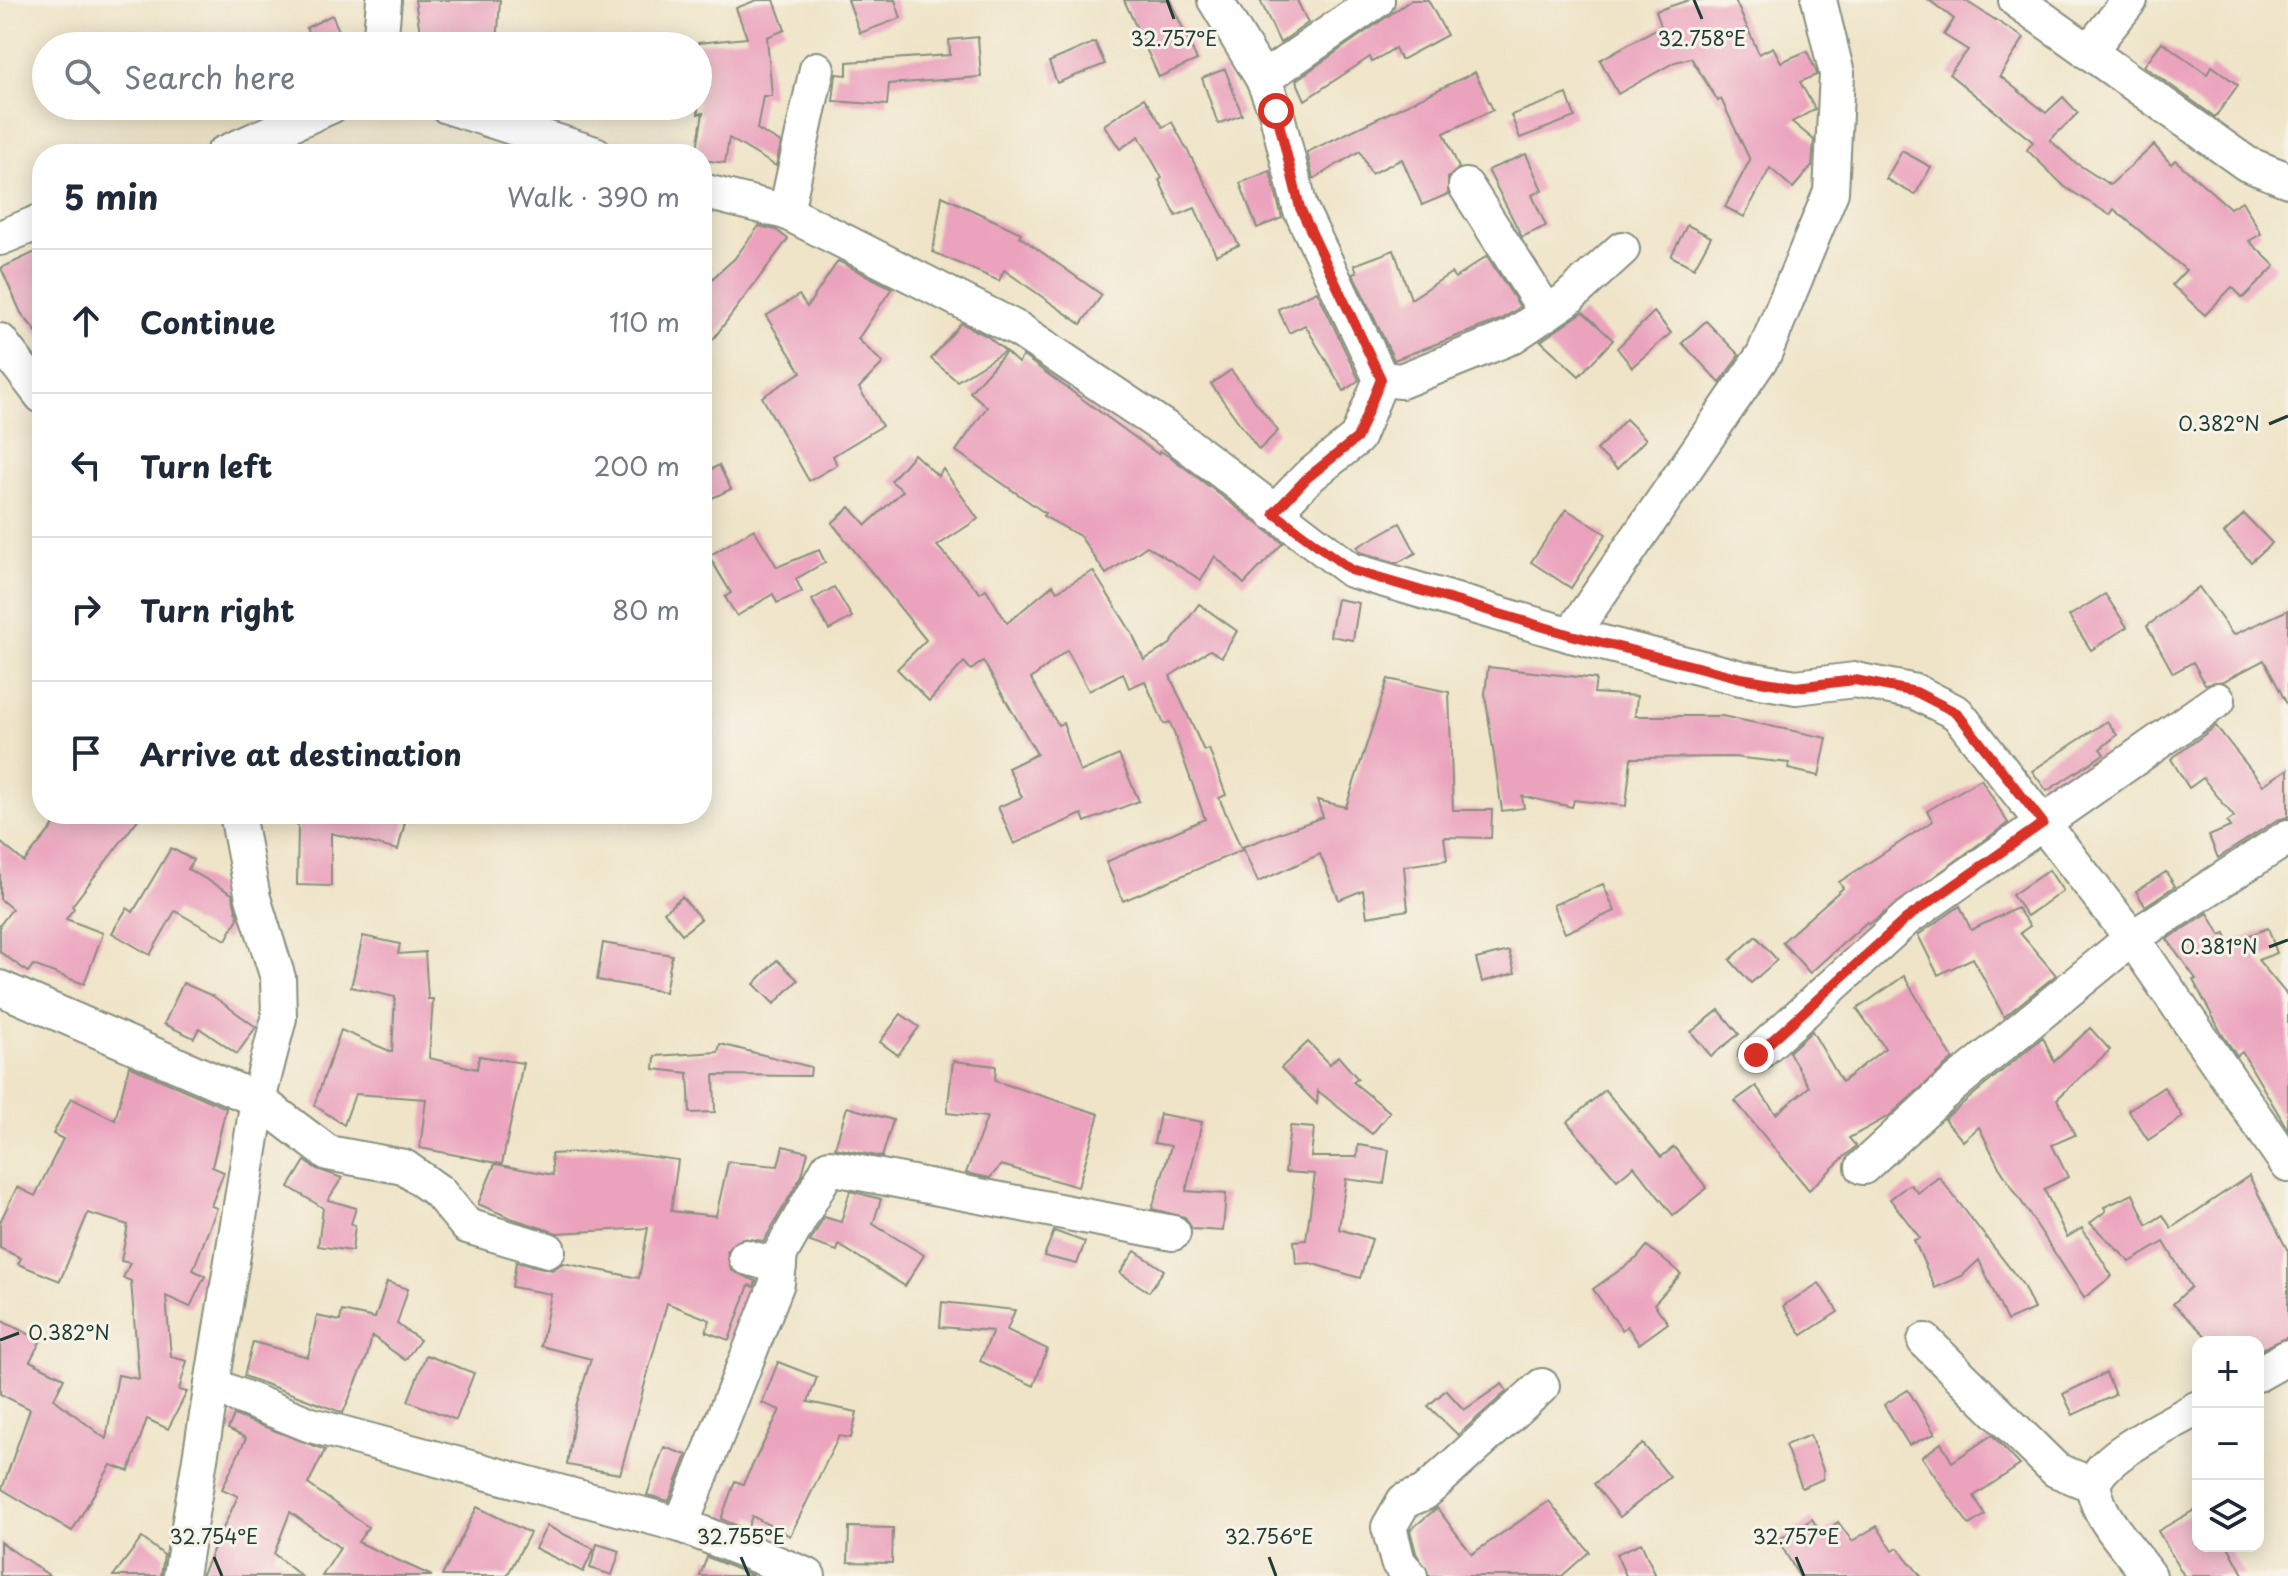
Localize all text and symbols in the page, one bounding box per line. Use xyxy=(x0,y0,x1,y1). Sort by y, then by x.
text: 32.757°E xyxy=(1130,23,1218,53)
text: 32.758°E xyxy=(1658,23,1746,53)
search box xyxy=(32,32,712,120)
icon: search xyxy=(60,54,104,98)
text: Search here xyxy=(124,54,296,99)
route start xyxy=(1258,93,1294,129)
text: 5 min xyxy=(64,170,158,222)
text: Walk · 390 m xyxy=(507,177,680,216)
icon: ahead xyxy=(64,299,108,343)
text: Continue xyxy=(140,299,275,344)
text: 110 m xyxy=(609,302,680,341)
text: 0.382°N xyxy=(2178,408,2260,438)
icon: left xyxy=(64,443,108,487)
text: Turn left xyxy=(140,443,272,488)
text: 200 m xyxy=(593,446,680,485)
icon: right xyxy=(64,587,108,631)
text: Turn right xyxy=(140,587,295,632)
text: 80 m xyxy=(612,590,680,629)
icon: arrive xyxy=(64,731,108,775)
text: Arrive at destination xyxy=(140,731,462,776)
text: 0.381°N xyxy=(2180,931,2258,961)
route end xyxy=(1738,1037,1774,1073)
text: 0.382°N xyxy=(28,1317,110,1347)
map controls xyxy=(2192,1336,2264,1552)
button: + xyxy=(2192,1336,2264,1408)
button: − xyxy=(2192,1408,2264,1480)
button: layers xyxy=(2192,1480,2264,1552)
text: 32.754°E xyxy=(170,1521,258,1551)
text: 32.755°E xyxy=(697,1521,785,1551)
text: 32.756°E xyxy=(1224,1521,1314,1551)
text: 32.757°E xyxy=(1752,1521,1840,1551)

